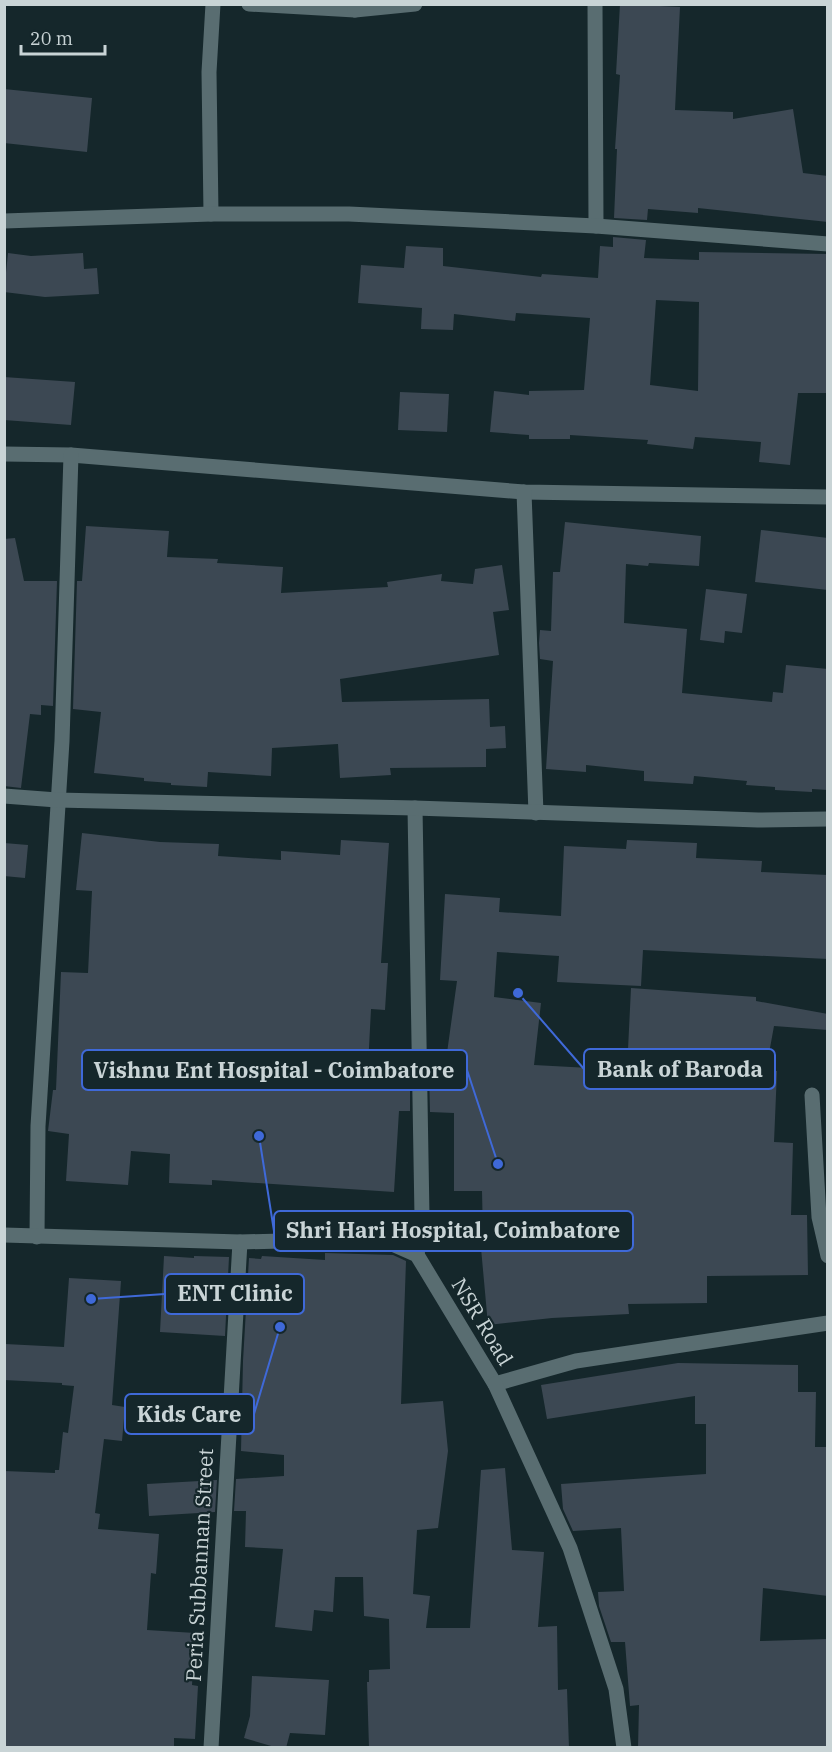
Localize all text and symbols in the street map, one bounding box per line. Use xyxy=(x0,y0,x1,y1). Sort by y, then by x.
scale bar xyxy=(21,18,105,56)
text: 20 m xyxy=(30,27,73,50)
callout: Bank of Baroda xyxy=(584,1049,775,1089)
callout: Vishnu Ent Hospital - Coimbatore xyxy=(82,1050,467,1090)
text: Bank of Baroda xyxy=(597,1054,763,1083)
text: Vishnu Ent Hospital - Coimbatore xyxy=(94,1055,454,1084)
callout: Shri Hari Hospital, Coimbatore xyxy=(274,1211,633,1251)
text: Shri Hari Hospital, Coimbatore xyxy=(286,1215,620,1244)
street label: NSR Road xyxy=(446,1272,520,1371)
callout: ENT Clinic xyxy=(165,1274,304,1314)
text: ENT Clinic xyxy=(177,1278,293,1307)
callout: Kids Care xyxy=(125,1394,254,1434)
text: Kids Care xyxy=(137,1399,241,1428)
street label: Peria Subbannan Street xyxy=(179,1447,219,1682)

